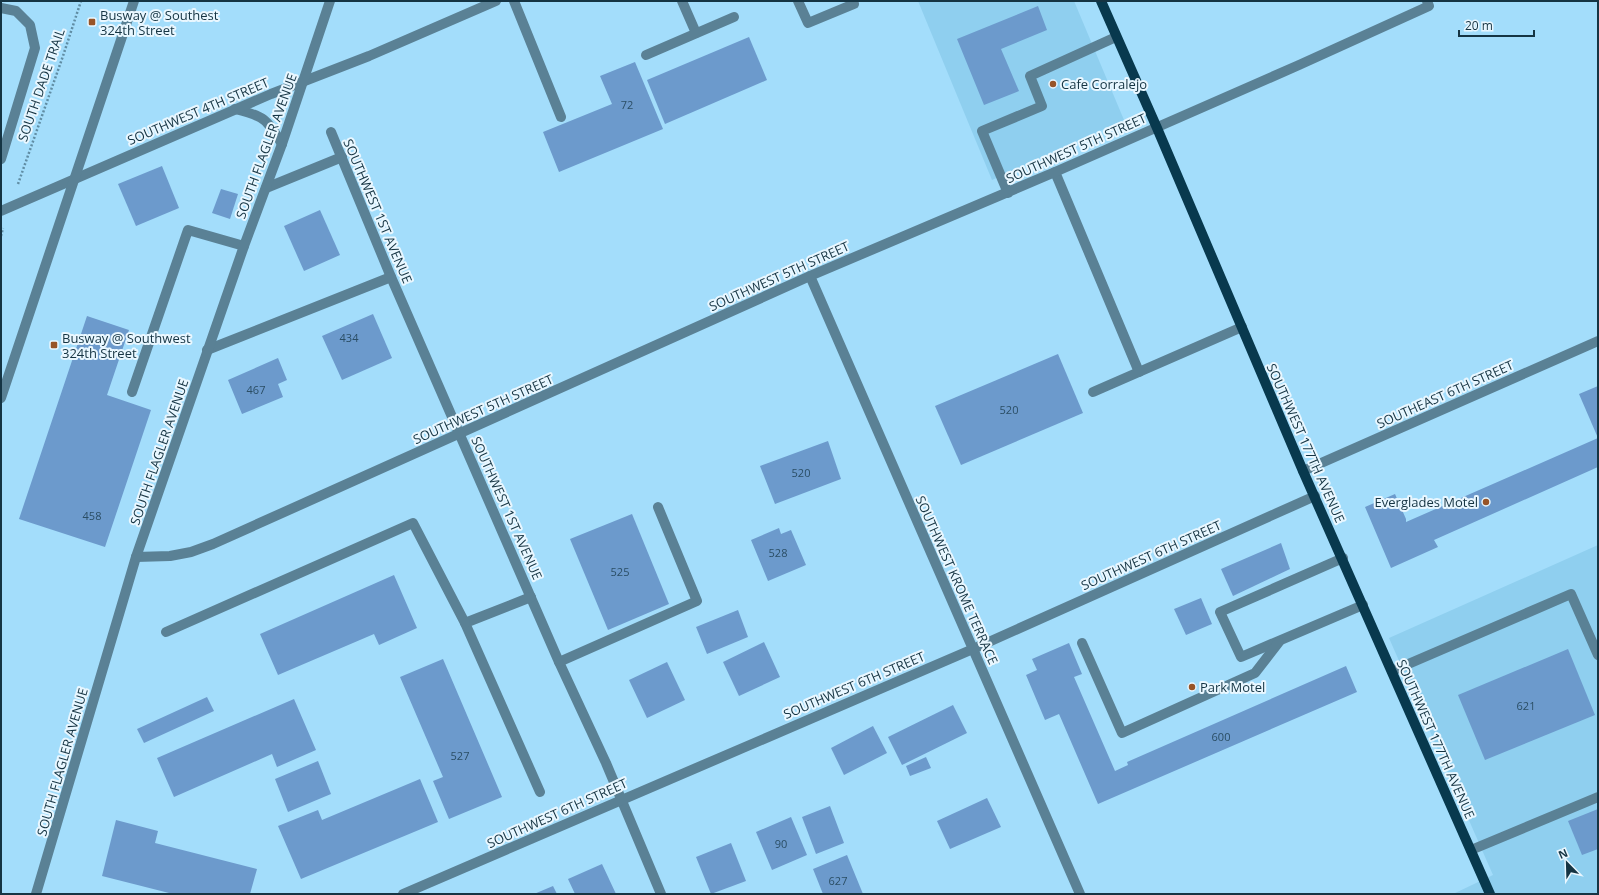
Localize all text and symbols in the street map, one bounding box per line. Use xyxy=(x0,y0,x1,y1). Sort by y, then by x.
place label: Busway @ Southest 324th Street xyxy=(100,6,219,39)
scale bar xyxy=(1459,12,1534,38)
marker: Busway @ Southest 324th Street xyxy=(87,17,97,27)
text: 20 m xyxy=(1465,17,1493,34)
street label: SOUTH DADE TRAIL xyxy=(13,26,69,144)
street label: SOUTH FLAGLER AVENUE xyxy=(231,71,301,221)
street label: SOUTHWEST 4TH STREET xyxy=(125,73,272,149)
place label: Cafe Corralejo xyxy=(1061,75,1147,93)
marker: Cafe Corralejo xyxy=(1048,79,1058,89)
house number: 72 xyxy=(621,97,633,112)
street label: SOUTHWEST 5TH STREET xyxy=(1003,109,1150,187)
street label: SOUTHWEST 1ST AVENUE xyxy=(339,136,417,286)
street label: SOUTHWEST 5TH STREET xyxy=(706,237,853,315)
place label: Busway @ Southwest 324th Street xyxy=(62,329,191,362)
house number: 434 xyxy=(340,330,359,345)
marker: Busway @ Southwest 324th Street xyxy=(49,340,59,350)
street label: SOUTHEAST 6TH STREET xyxy=(1374,355,1517,432)
street label: SOUTHWEST 177TH AVENUE xyxy=(1263,361,1349,525)
street label: SOUTHWEST 5TH STREET xyxy=(410,370,557,448)
street label: SOUTH FLAGLER AVENUE xyxy=(126,377,192,527)
house number: 467 xyxy=(247,382,265,397)
house number: 520 xyxy=(1000,402,1018,417)
street label: SOUTHWEST 1ST AVENUE xyxy=(467,433,547,583)
house number: 520 xyxy=(792,465,810,480)
street label: SOUTHWEST KROME TERRACE xyxy=(912,493,1002,667)
place label: Everglades Motel xyxy=(1375,493,1478,511)
marker: Everglades Motel xyxy=(1481,497,1491,507)
house number: 458 xyxy=(83,508,101,523)
street label: SOUTHWEST 6TH STREET xyxy=(1078,516,1225,594)
house number: 528 xyxy=(769,545,787,560)
house number: 525 xyxy=(611,564,629,579)
street label: SOUTHWEST 6TH STREET xyxy=(781,647,928,723)
street label: SOUTHWEST 177TH AVENUE xyxy=(1393,657,1479,821)
place label: Park Motel xyxy=(1200,678,1265,696)
marker: Park Motel xyxy=(1187,682,1197,692)
street label: SOUTH FLAGLER AVENUE xyxy=(32,686,92,838)
house number: 621 xyxy=(1517,698,1535,713)
house number: 600 xyxy=(1212,729,1230,744)
house number: 527 xyxy=(451,748,469,763)
street label: SOUTHWEST 6TH STREET xyxy=(484,774,631,852)
house number: 90 xyxy=(775,836,787,851)
north arrow xyxy=(1547,843,1587,883)
text: N xyxy=(1556,845,1570,862)
house number: 627 xyxy=(829,873,847,888)

